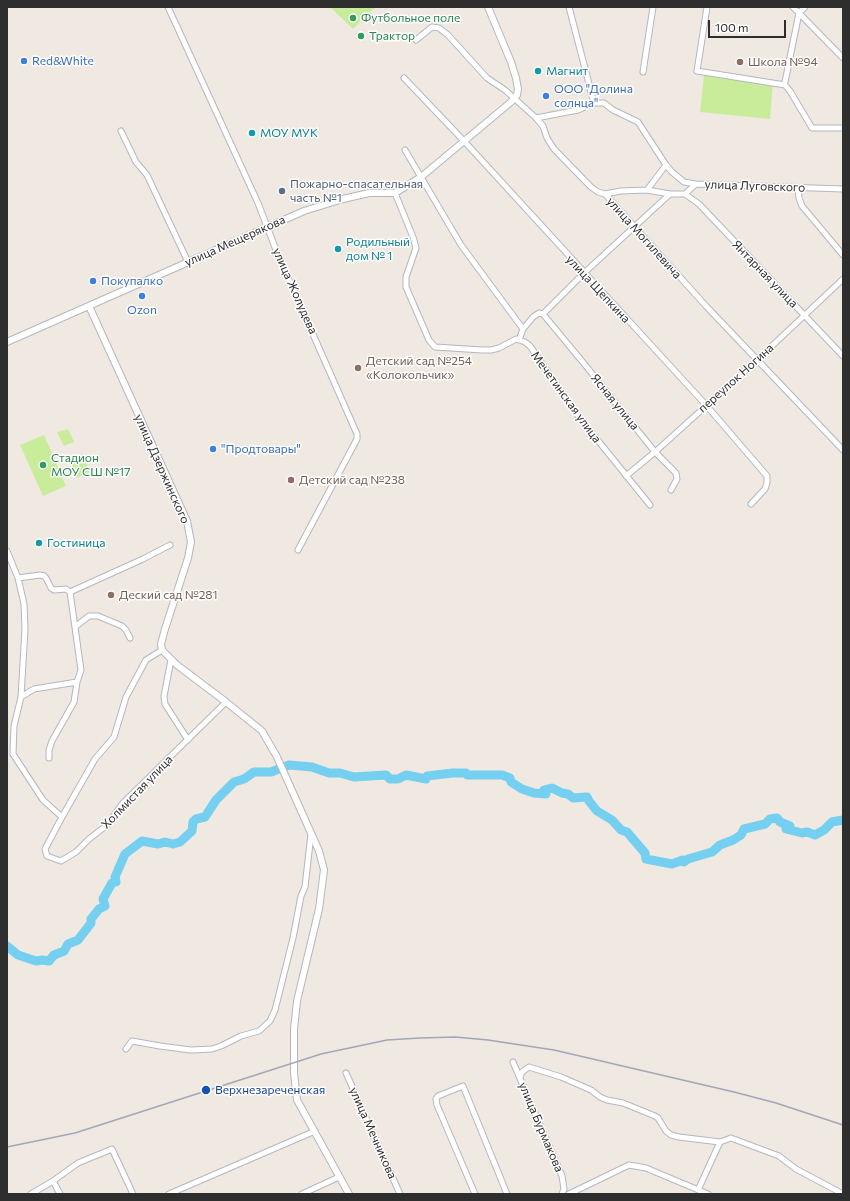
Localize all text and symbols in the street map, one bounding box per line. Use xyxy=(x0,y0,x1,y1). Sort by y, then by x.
place label: Футбольное поле xyxy=(361,11,460,25)
scale bar xyxy=(710,12,788,38)
marker: Футбольное поле xyxy=(348,13,358,23)
text: 100 m xyxy=(715,20,749,34)
place label: Трактор xyxy=(369,29,415,43)
marker: Трактор xyxy=(356,31,366,41)
place label: Red&White xyxy=(32,54,94,68)
place label: Школа №94 xyxy=(748,55,818,69)
marker: Red&White xyxy=(19,56,29,66)
marker: Школа №94 xyxy=(735,57,745,67)
place label: Магнит xyxy=(546,64,588,78)
marker: Магнит xyxy=(533,66,543,76)
place label: ООО "Долина солнца" xyxy=(554,82,633,110)
marker: ООО "Долина солнца" xyxy=(541,91,551,101)
place label: МОУ МУК xyxy=(260,126,318,140)
marker: МОУ МУК xyxy=(247,128,257,138)
place label: Пожарно-спасательная часть №1 xyxy=(290,177,423,205)
street label: улица Луговского xyxy=(704,177,806,195)
marker: Пожарно-спасательная часть №1 xyxy=(277,186,287,196)
street label: улица Могилевича xyxy=(604,194,684,282)
street label: улица Мещерякова xyxy=(182,212,288,270)
place label: Родильный дом № 1 xyxy=(346,235,410,263)
street label: Янтарная улица xyxy=(729,237,801,311)
marker: Родильный дом № 1 xyxy=(333,244,343,254)
street label: улица Жолудева xyxy=(270,246,320,336)
street label: улица Щепкина xyxy=(563,252,633,326)
place label: Покупалко xyxy=(101,274,163,288)
marker: Покупалко xyxy=(88,276,98,286)
marker: Ozon xyxy=(137,291,147,301)
place label: Ozon xyxy=(127,303,157,317)
street label: переулок Ногина xyxy=(695,340,777,416)
street label: Мечетинская улица xyxy=(528,348,604,446)
place label: Детский сад №254 «Колокольчик» xyxy=(366,354,472,382)
marker: Детский сад №254 «Колокольчик» xyxy=(353,363,363,373)
street label: Ясная улица xyxy=(588,371,642,433)
street label: улица Дзержинского xyxy=(131,412,193,526)
place label: "Продтовары" xyxy=(221,442,301,456)
marker: "Продтовары" xyxy=(208,444,218,454)
place label: Стадион МОУ СШ №17 xyxy=(51,451,131,479)
marker: Стадион МОУ СШ №17 xyxy=(38,460,48,470)
place label: Детский сад №238 xyxy=(299,473,405,487)
marker: Детский сад №238 xyxy=(286,475,296,485)
place label: Гостиница xyxy=(47,536,105,550)
marker: Гостиница xyxy=(34,538,44,548)
place label: Деский сад №281 xyxy=(119,588,218,602)
marker: Деский сад №281 xyxy=(106,590,116,600)
street label: Холмистая улица xyxy=(98,752,176,832)
street label: улица Бурмакова xyxy=(516,1080,566,1174)
place label: Верхнезареченская xyxy=(215,1083,325,1097)
marker: Верхнезареченская xyxy=(200,1084,212,1096)
street label: улица Мечникова xyxy=(346,1085,400,1181)

